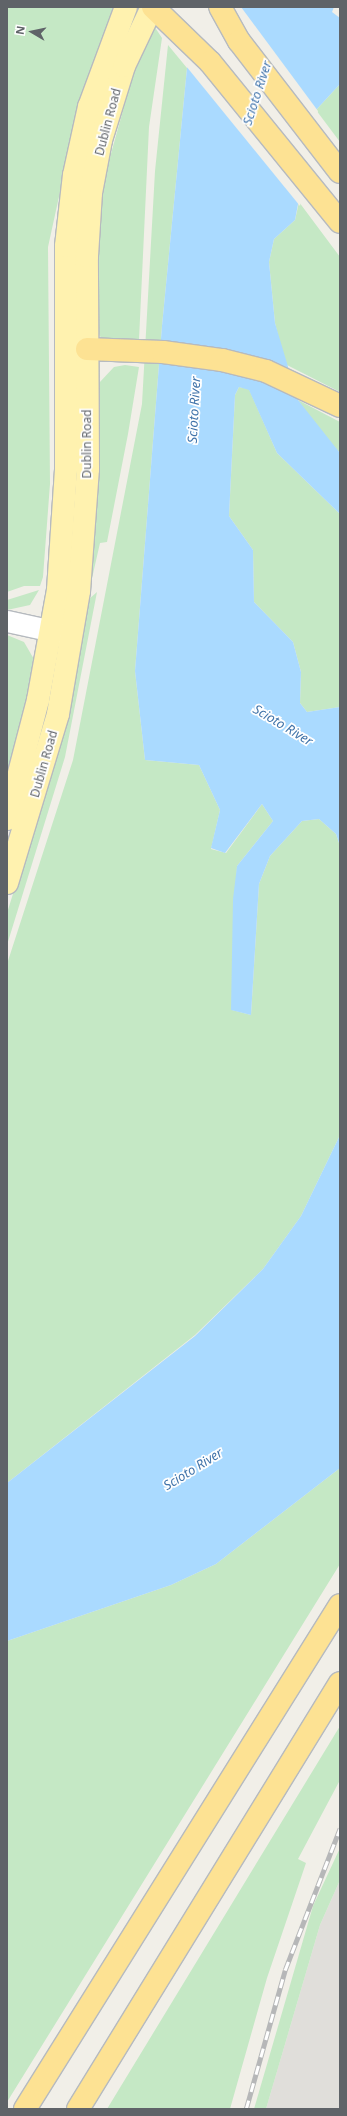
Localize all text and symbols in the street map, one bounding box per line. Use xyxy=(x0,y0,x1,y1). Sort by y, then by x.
north arrow xyxy=(12,12,52,52)
text: N xyxy=(12,24,28,36)
water label: Scioto River xyxy=(239,59,275,127)
street label: Dublin Road xyxy=(92,87,124,157)
water label: Scioto River xyxy=(184,376,204,444)
street label: Dublin Road xyxy=(80,409,94,479)
water label: Scioto River xyxy=(250,701,316,749)
street label: Dublin Road xyxy=(28,729,60,799)
water label: Scioto River xyxy=(161,1445,225,1493)

